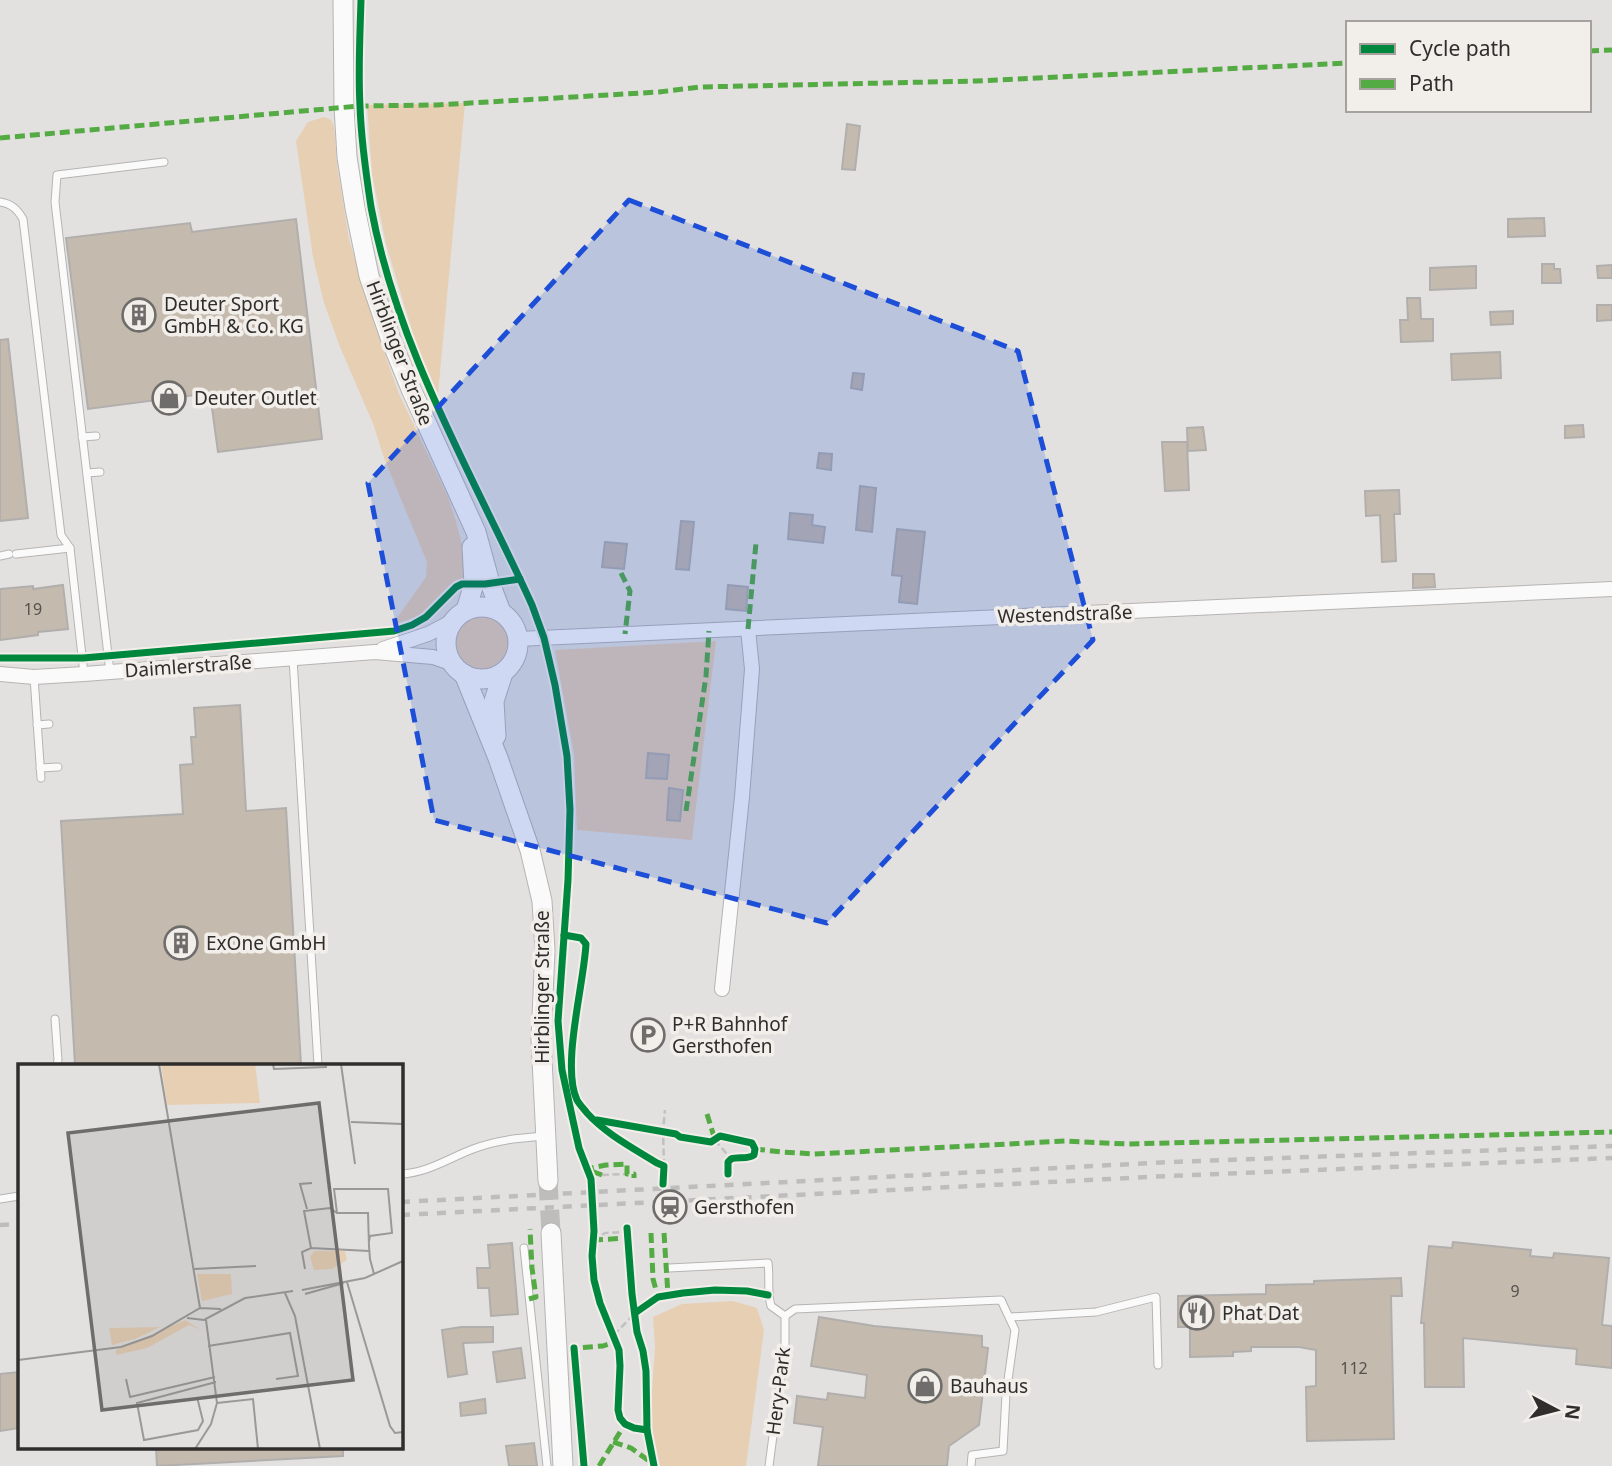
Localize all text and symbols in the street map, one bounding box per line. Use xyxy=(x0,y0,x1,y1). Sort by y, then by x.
legend xyxy=(1346,21,1591,112)
text: Cycle path xyxy=(1409,34,1511,62)
text: Path xyxy=(1409,69,1454,97)
street label: Hirblinger Straße xyxy=(360,277,440,429)
place label: Deuter Sport GmbH & Co. KG xyxy=(164,291,304,339)
building icon: Deuter Sport GmbH & Co. KG xyxy=(120,296,158,334)
shop icon: Deuter Outlet xyxy=(150,379,188,417)
place label: Deuter Outlet xyxy=(194,385,317,411)
house number: 19 xyxy=(24,598,42,620)
street label: Westendstraße xyxy=(997,599,1133,629)
street label: Daimlerstraße xyxy=(124,649,252,683)
street label: Hirblinger Straße xyxy=(529,910,555,1064)
building icon: ExOne GmbH xyxy=(162,924,200,962)
place label: ExOne GmbH xyxy=(206,930,326,956)
place label: P+R Bahnhof Gersthofen xyxy=(672,1011,789,1059)
parking icon: P+R Bahnhof Gersthofen xyxy=(629,1016,667,1054)
inset map xyxy=(18,1064,402,1448)
station icon: Gersthofen xyxy=(651,1188,689,1226)
place label: Gersthofen xyxy=(694,1194,795,1220)
house number: 9 xyxy=(1510,1280,1520,1302)
restaurant icon: Phat Dat xyxy=(1178,1294,1216,1332)
place label: Phat Dat xyxy=(1222,1300,1299,1326)
street label: Hery-Park xyxy=(760,1345,796,1437)
house number: 112 xyxy=(1340,1357,1368,1379)
shop icon: Bauhaus xyxy=(906,1367,944,1405)
place label: Bauhaus xyxy=(950,1373,1028,1399)
north arrow xyxy=(1521,1375,1591,1445)
text: N xyxy=(1559,1403,1587,1421)

